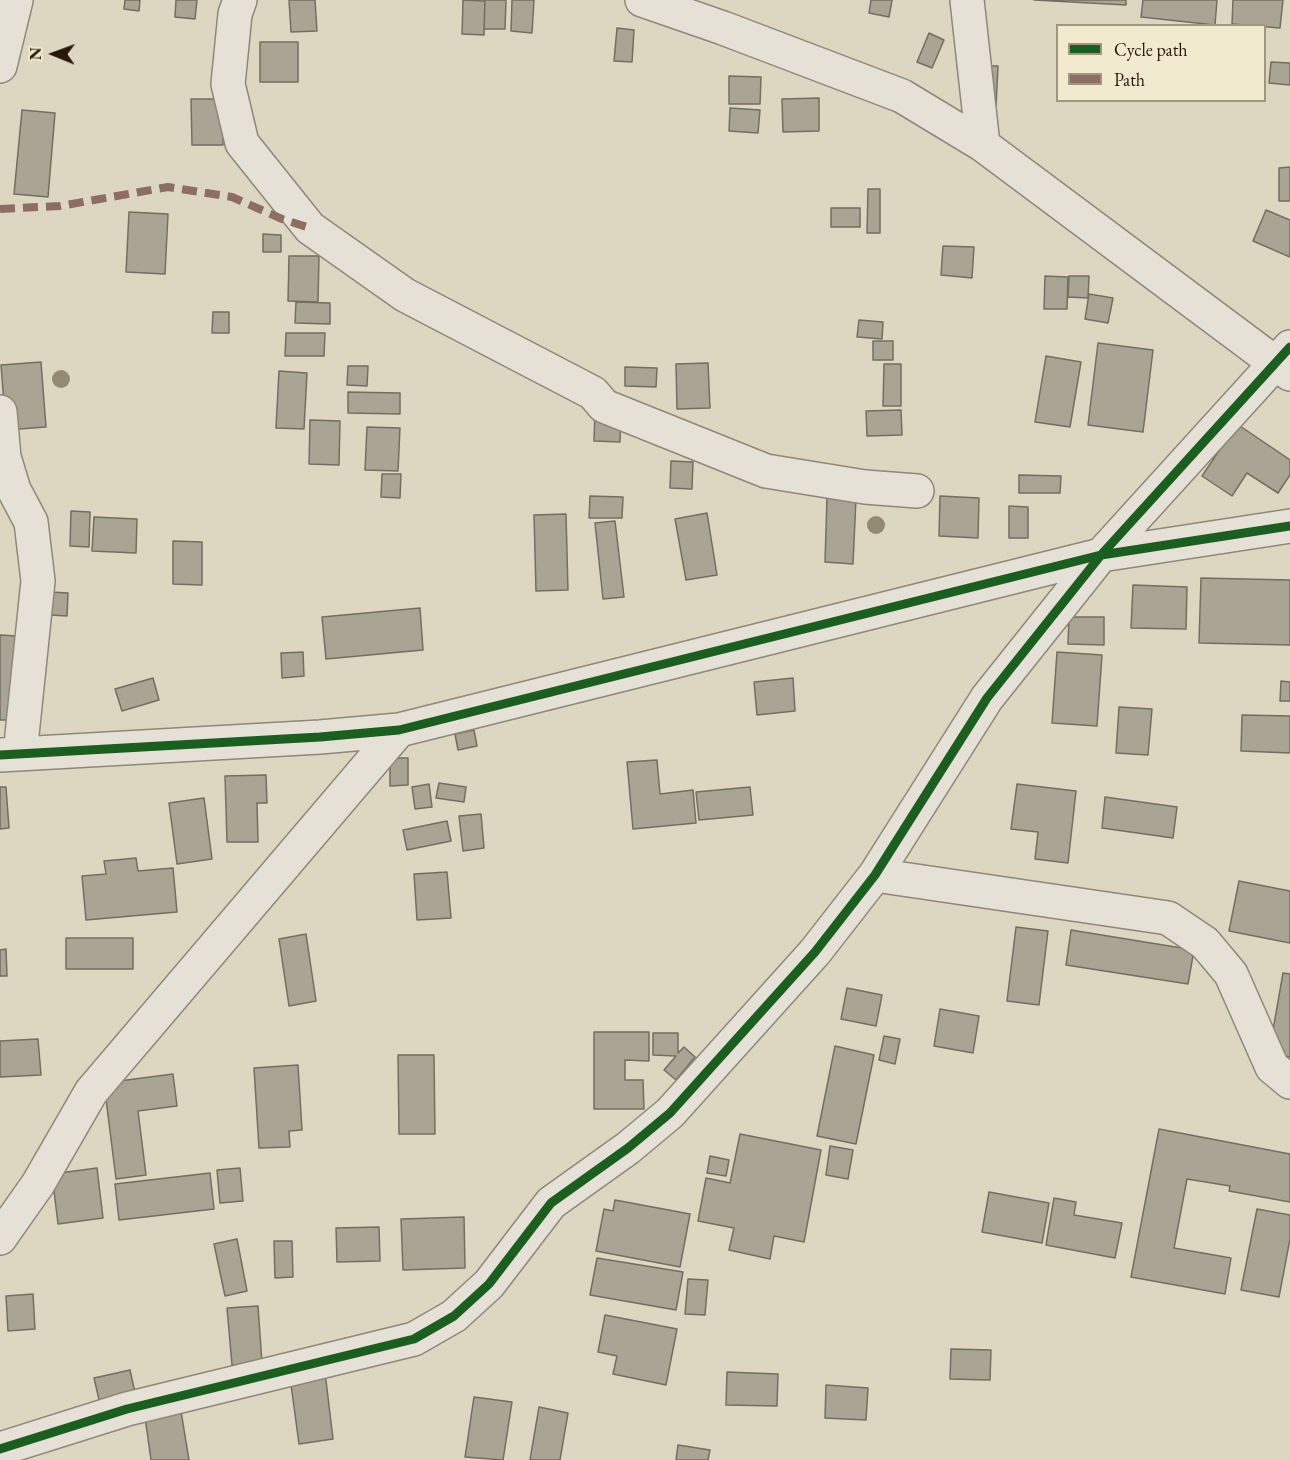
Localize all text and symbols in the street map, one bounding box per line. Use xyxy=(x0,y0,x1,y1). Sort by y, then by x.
north arrow xyxy=(24,24,84,84)
legend xyxy=(1056,24,1266,102)
text: Cycle path xyxy=(1114,38,1188,61)
text: N xyxy=(25,47,46,60)
text: Path xyxy=(1114,68,1145,91)

